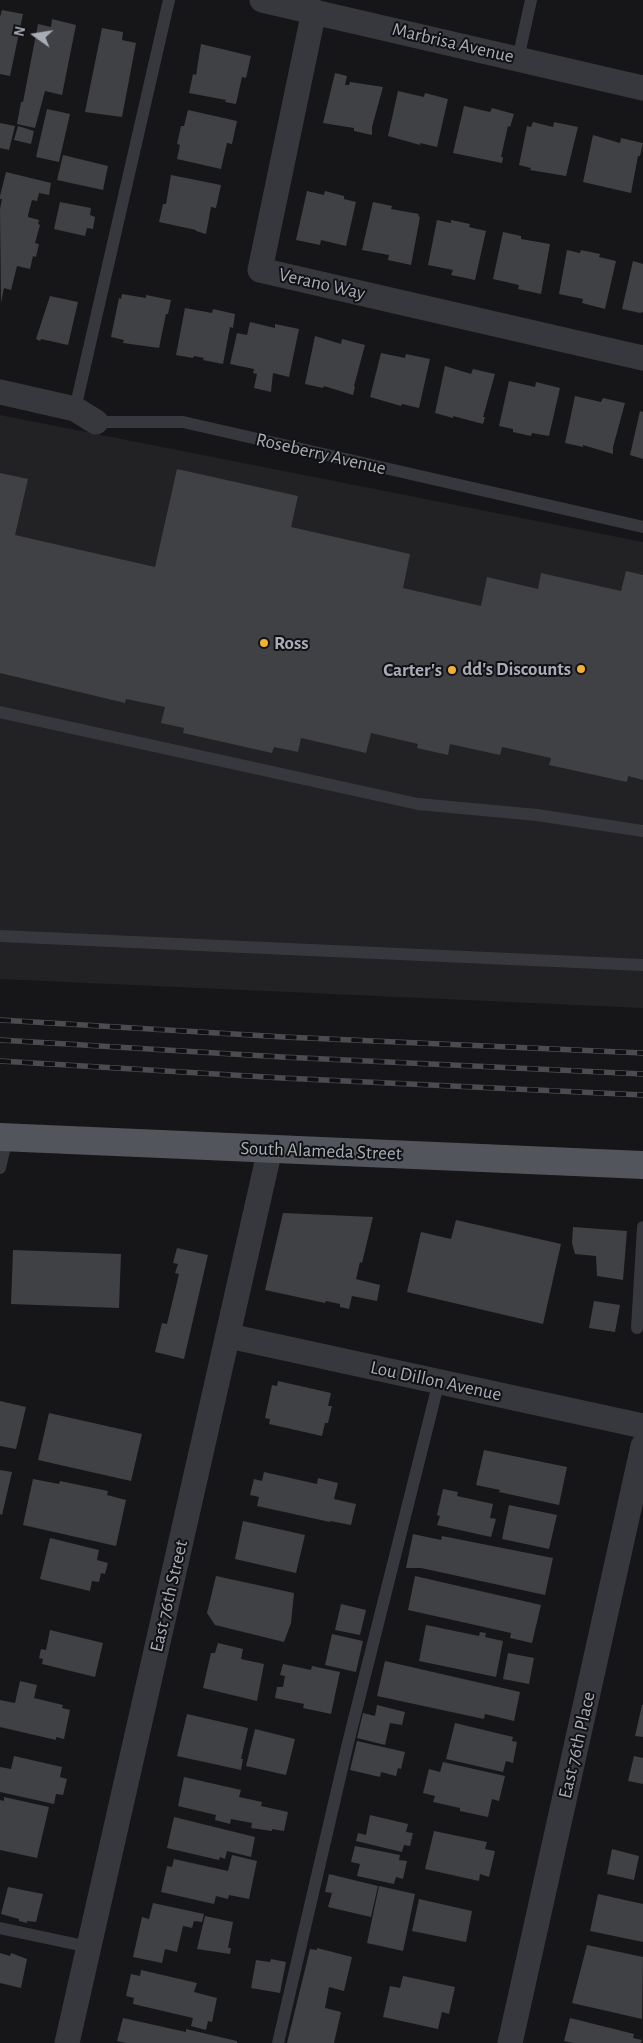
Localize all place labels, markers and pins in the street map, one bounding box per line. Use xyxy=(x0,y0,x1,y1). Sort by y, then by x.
place label: Ross xyxy=(274,632,309,654)
marker: Ross xyxy=(258,637,270,649)
place label: dd's Discounts xyxy=(462,658,571,680)
place label: Carter's xyxy=(383,659,442,681)
marker: dd's Discounts xyxy=(575,663,587,675)
marker: Carter's xyxy=(446,664,458,676)

